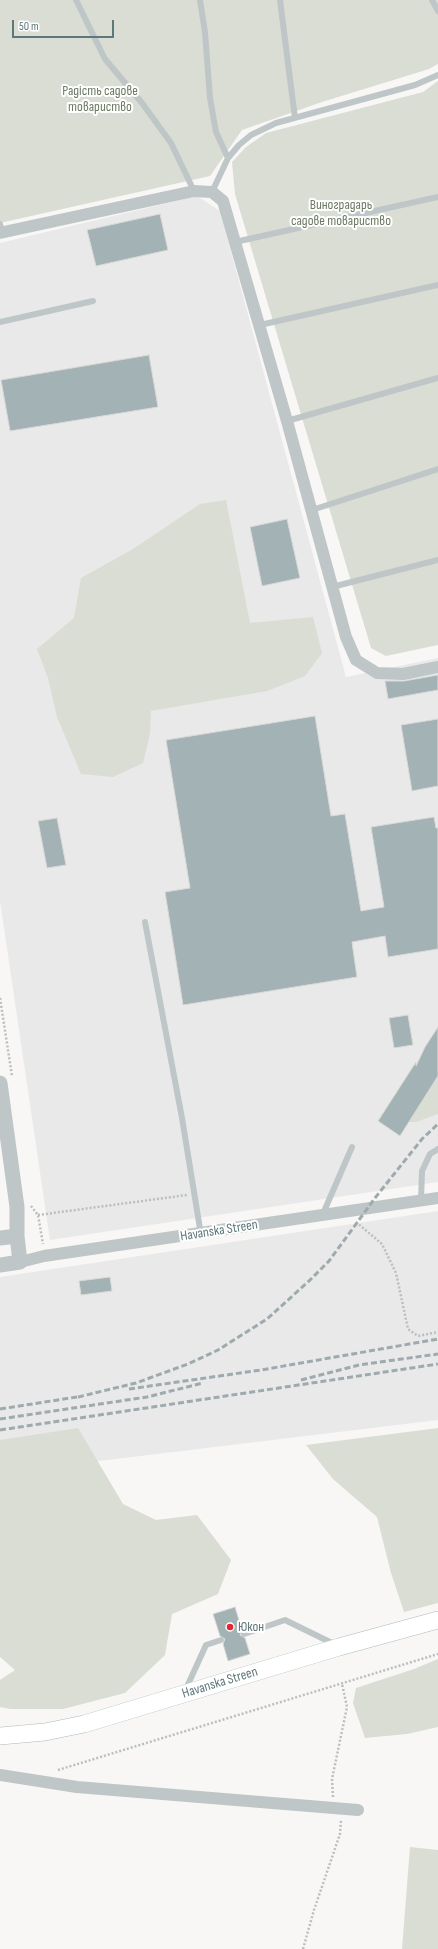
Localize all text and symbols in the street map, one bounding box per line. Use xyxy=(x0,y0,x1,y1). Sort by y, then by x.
scale bar xyxy=(14,12,116,38)
text: 50 m xyxy=(19,19,39,34)
park label: Радість садове товариство xyxy=(62,83,138,116)
park label: Виноградарь садове товариство xyxy=(291,197,391,230)
street label: Havanska Streen xyxy=(179,1217,259,1245)
place label: Юкон xyxy=(238,1619,264,1635)
marker: Юкон xyxy=(225,1622,235,1632)
street label: Havanska Streen xyxy=(180,1664,260,1702)

